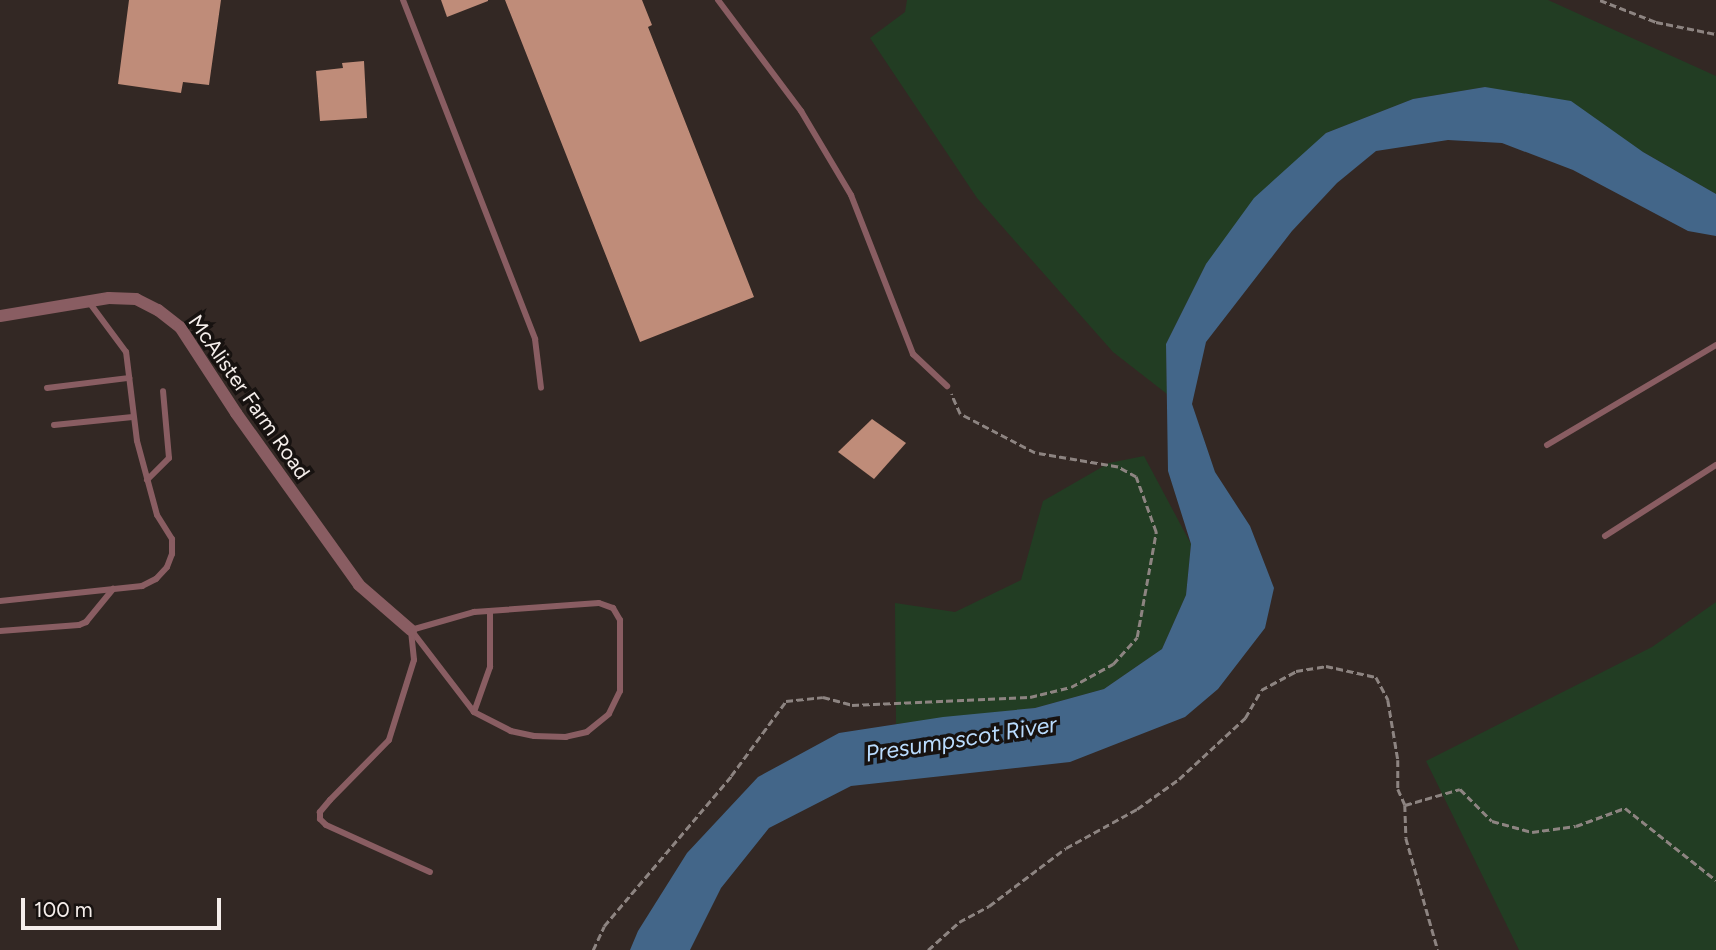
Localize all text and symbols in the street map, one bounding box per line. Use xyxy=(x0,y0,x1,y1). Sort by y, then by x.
street label: McAlister Farm Road xyxy=(183,310,315,484)
water label: Presumpscot River xyxy=(863,710,1059,768)
scale bar xyxy=(24,884,224,928)
text: 100 m xyxy=(34,897,93,922)

